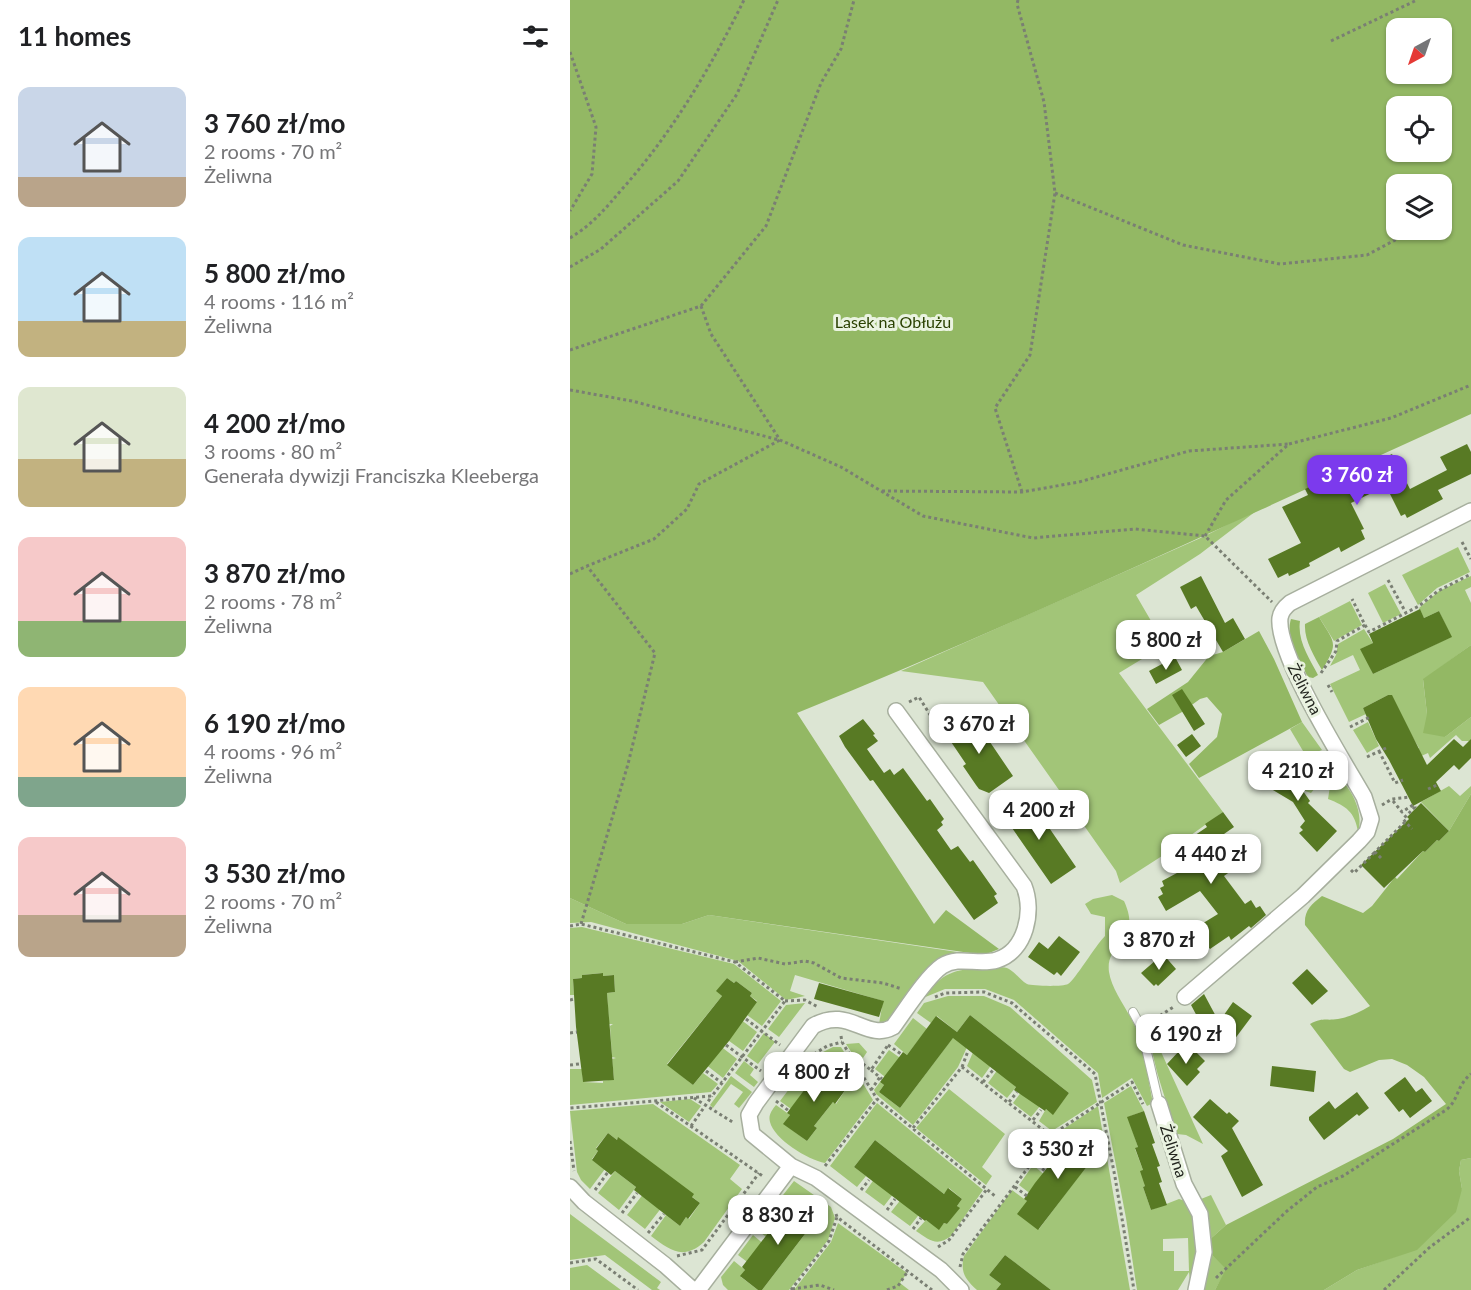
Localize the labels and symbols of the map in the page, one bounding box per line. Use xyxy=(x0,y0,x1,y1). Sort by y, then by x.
north arrow xyxy=(1386,18,1452,84)
park label: Lasek na Obłużu xyxy=(835,312,951,331)
pin: 3 760 zł xyxy=(1295,455,1419,506)
pin: 5 800 zł xyxy=(1104,620,1228,671)
street label: Żeliwna xyxy=(1285,660,1326,717)
pin: 3 670 zł xyxy=(917,704,1041,755)
pin: 4 210 zł xyxy=(1236,751,1360,802)
pin: 4 200 zł xyxy=(977,790,1101,841)
pin: 4 440 zł xyxy=(1149,834,1273,885)
pin: 3 870 zł xyxy=(1097,920,1221,971)
pin: 6 190 zł xyxy=(1124,1014,1248,1065)
pin: 4 800 zł xyxy=(752,1052,876,1103)
street label: Żeliwna xyxy=(1157,1122,1192,1180)
pin: 3 530 zł xyxy=(996,1129,1120,1180)
pin: 8 830 zł xyxy=(716,1195,840,1246)

